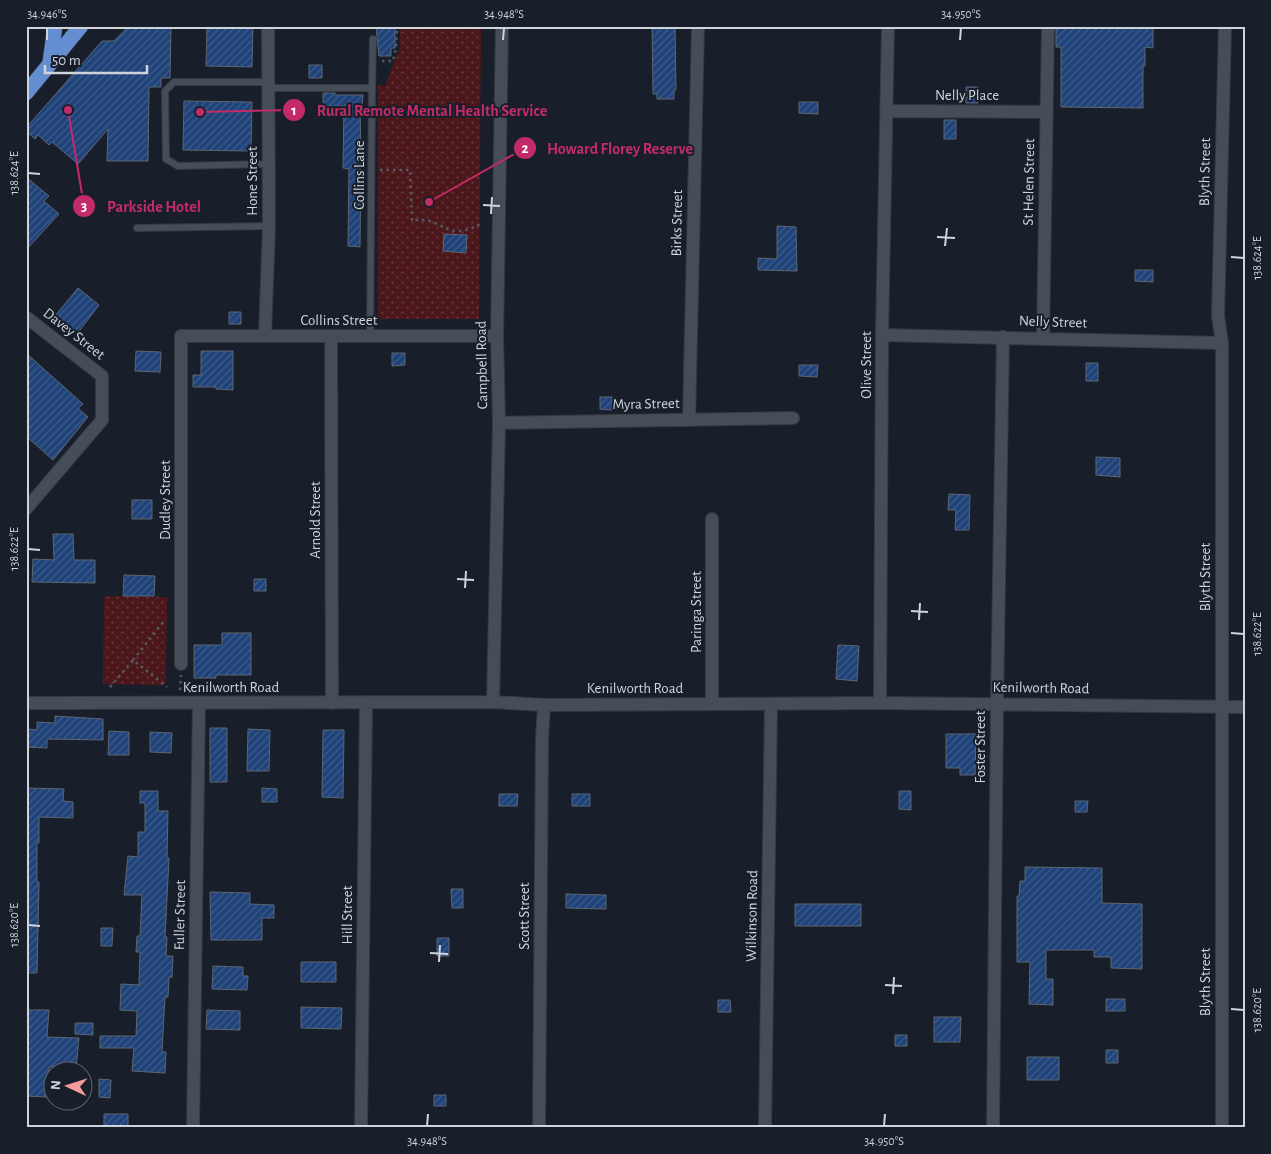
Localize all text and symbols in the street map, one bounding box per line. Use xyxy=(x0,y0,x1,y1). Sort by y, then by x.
text: 34.946°S xyxy=(27,8,67,20)
text: 34.948°S xyxy=(484,8,524,20)
text: 34.950°S xyxy=(941,8,981,20)
scale bar xyxy=(45,42,148,74)
text: 50 m xyxy=(52,53,81,68)
street label: Nelly Place xyxy=(935,88,999,103)
callout: Rural Remote Mental Health Service xyxy=(282,95,557,126)
text: 1 xyxy=(291,103,297,118)
text: Rural Remote Mental Health Service xyxy=(317,103,548,119)
callout: Howard Florey Reserve xyxy=(512,132,703,163)
street label: Blyth Street xyxy=(1197,137,1213,206)
street label: St Helen Street xyxy=(1021,138,1037,226)
street label: Collins Lane xyxy=(352,140,367,210)
text: 2 xyxy=(521,141,529,156)
text: Howard Florey Reserve xyxy=(547,141,693,158)
street label: Hone Street xyxy=(245,146,260,216)
text: 138.624°E xyxy=(8,151,20,195)
street label: Birks Street xyxy=(669,189,685,256)
callout: Parkside Hotel xyxy=(72,191,211,222)
text: 3 xyxy=(81,199,87,214)
text: Parkside Hotel xyxy=(107,199,201,215)
text: 138.624°E xyxy=(1251,236,1263,280)
street label: Davey Street xyxy=(40,305,108,363)
street label: Collins Street xyxy=(301,313,378,328)
street label: Nelly Street xyxy=(1019,313,1088,331)
street label: Campbell Road xyxy=(474,320,490,409)
street label: Olive Street xyxy=(859,331,874,399)
street label: Myra Street xyxy=(612,396,680,412)
street label: Dudley Street xyxy=(158,460,173,540)
street label: Arnold Street xyxy=(308,481,323,559)
text: 138.622°E xyxy=(8,527,20,571)
street label: Blyth Street xyxy=(1198,543,1213,611)
street label: Paringa Street xyxy=(689,571,704,653)
text: 138.622°E xyxy=(1251,612,1263,656)
street label: Kenilworth Road xyxy=(183,680,280,695)
street label: Kenilworth Road xyxy=(993,680,1090,696)
street label: Kenilworth Road xyxy=(587,681,684,696)
street label: Foster Street xyxy=(973,710,988,784)
street label: Wilkinson Road xyxy=(744,870,760,962)
street label: Fuller Street xyxy=(172,879,188,950)
street label: Scott Street xyxy=(517,882,532,950)
street label: Hill Street xyxy=(340,885,355,945)
text: 138.620°E xyxy=(8,903,20,947)
street label: Blyth Street xyxy=(1198,948,1213,1016)
text: 138.620°E xyxy=(1251,988,1263,1032)
north arrow xyxy=(42,1062,92,1112)
text: N xyxy=(49,1080,63,1091)
text: 34.948°S xyxy=(407,1135,447,1147)
text: 34.950°S xyxy=(864,1135,904,1147)

